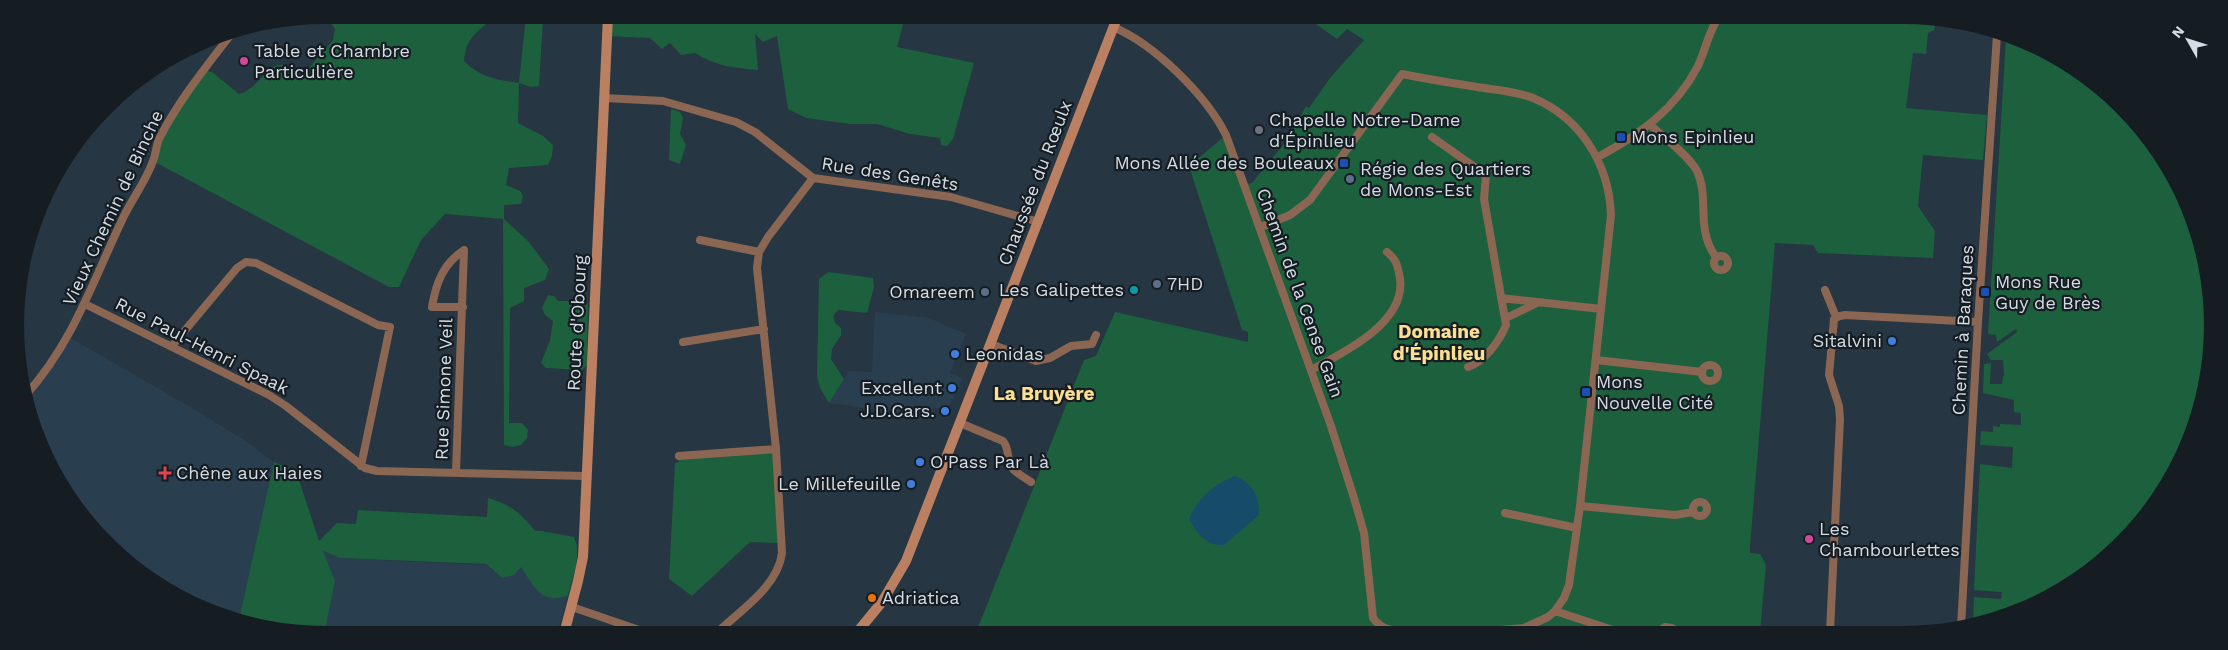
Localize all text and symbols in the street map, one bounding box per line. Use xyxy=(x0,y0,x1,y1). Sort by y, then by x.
north arrow xyxy=(2163,15,2213,65)
text: N xyxy=(2168,23,2187,41)
place label: Table et Chambre Particulière xyxy=(254,40,410,82)
marker: Table et Chambre Particulière xyxy=(238,55,250,67)
street label: Chaussée du Rœulx xyxy=(993,97,1076,268)
street label: Vieux Chemin de Binche xyxy=(58,107,167,309)
place label: Chapelle Notre-Dame d'Épinlieu xyxy=(1269,109,1460,151)
marker: Chapelle Notre-Dame d'Épinlieu xyxy=(1253,124,1265,136)
place label: Mons Epinlieu xyxy=(1631,126,1754,147)
marker: Mons Epinlieu xyxy=(1615,131,1627,143)
street label: Rue des Genêts xyxy=(820,152,960,195)
place label: Mons Allée des Bouleaux xyxy=(1114,152,1334,173)
marker: Mons Allée des Bouleaux xyxy=(1338,157,1350,169)
place label: Régie des Quartiers de Mons-Est xyxy=(1360,158,1531,200)
marker: Régie des Quartiers de Mons-Est xyxy=(1344,173,1356,185)
street label: Chemin de la Cense Gain xyxy=(1253,185,1348,400)
street label: Chemin à Baraques xyxy=(1948,244,1977,416)
street label: Route d'Obourg xyxy=(562,254,591,392)
place label: Mons Rue Guy de Brès xyxy=(1995,271,2101,313)
place label: 7HD xyxy=(1167,273,1203,294)
marker: 7HD xyxy=(1151,278,1163,290)
place label: Les Galipettes xyxy=(999,279,1124,300)
place label: Omareem xyxy=(889,281,975,302)
marker: Les Galipettes xyxy=(1128,284,1140,296)
marker: Omareem xyxy=(979,286,991,298)
marker: Mons Rue Guy de Brès xyxy=(1979,286,1991,298)
street label: Rue Paul-Henri Spaak xyxy=(112,293,292,398)
street label: Rue Simone Veil xyxy=(431,317,456,460)
district label: Domaine d'Épinlieu xyxy=(1393,320,1485,365)
place label: Sitalvini xyxy=(1813,330,1882,351)
marker: Sitalvini xyxy=(1886,335,1898,347)
place label: Leonidas xyxy=(965,343,1044,364)
marker: Leonidas xyxy=(949,348,961,360)
place label: Mons Nouvelle Cité xyxy=(1596,371,1713,413)
place label: Excellent xyxy=(861,377,942,398)
marker: Excellent xyxy=(946,382,958,394)
district label: La Bruyère xyxy=(993,382,1095,405)
marker: Mons Nouvelle Cité xyxy=(1580,386,1592,398)
place label: J.D.Cars. xyxy=(860,400,935,421)
marker: J.D.Cars. xyxy=(939,405,951,417)
place label: O'Pass Par Là xyxy=(930,451,1049,472)
marker: O'Pass Par Là xyxy=(914,456,926,468)
place label: Chêne aux Haies xyxy=(176,462,322,483)
marker: Chêne aux Haies xyxy=(158,466,172,480)
place label: Le Millefeuille xyxy=(778,473,901,494)
marker: Le Millefeuille xyxy=(905,478,917,490)
place label: Les Chambourlettes xyxy=(1819,518,1960,560)
marker: Les Chambourlettes xyxy=(1803,533,1815,545)
place label: Adriatica xyxy=(882,587,960,608)
marker: Adriatica xyxy=(866,592,878,604)

